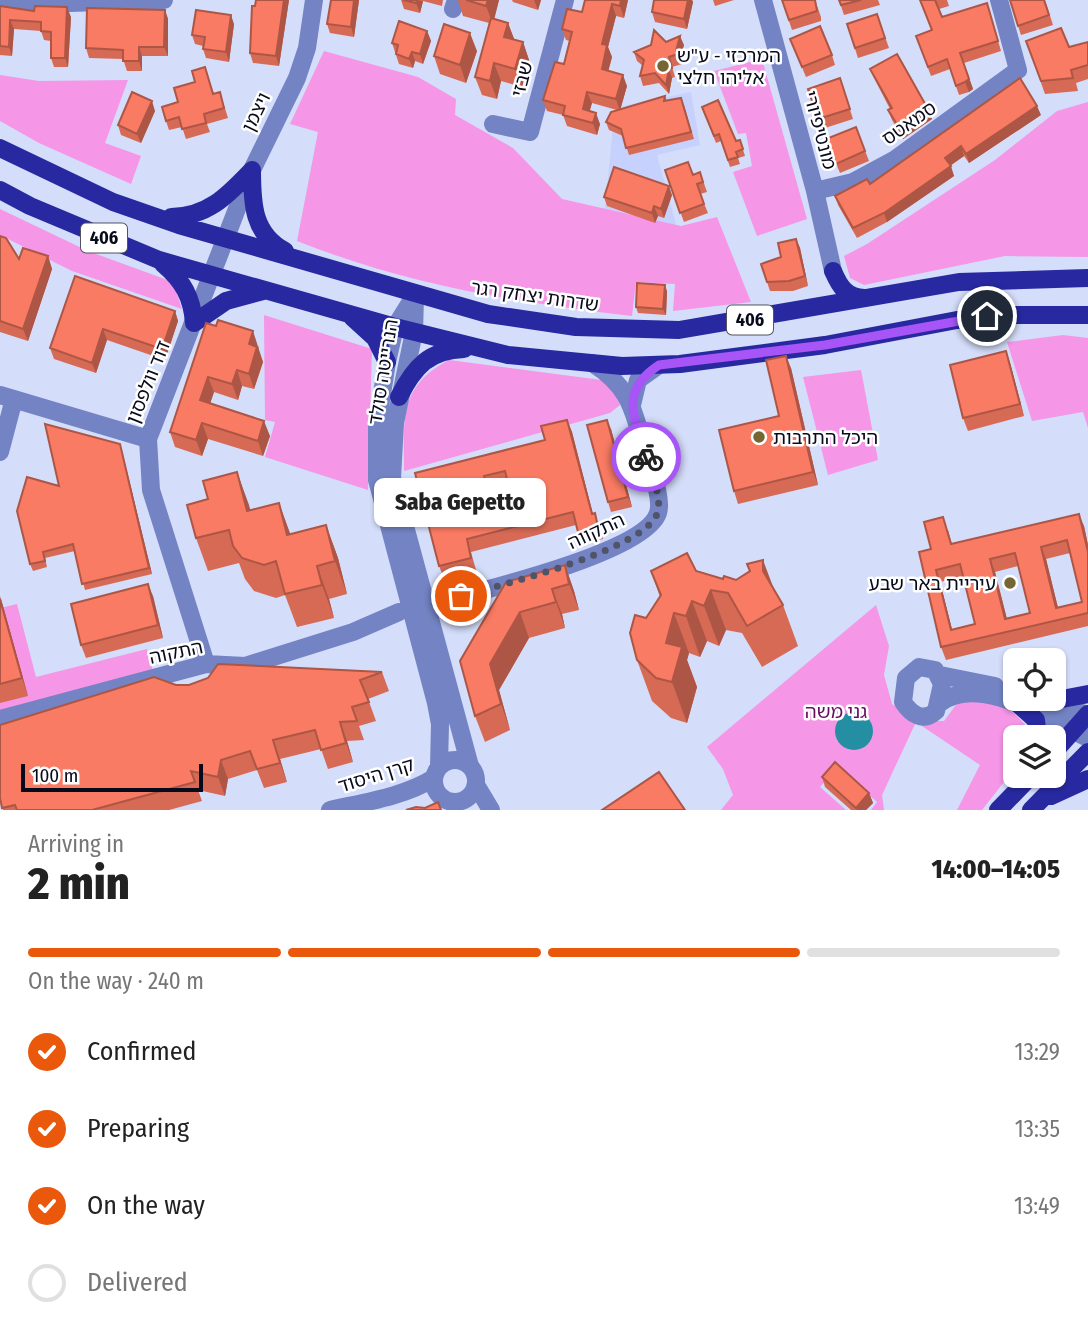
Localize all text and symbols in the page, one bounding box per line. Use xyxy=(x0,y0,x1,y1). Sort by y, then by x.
place label: המרכזי - ע"ש אליהו חלצי xyxy=(677,44,781,89)
marker: המרכזי - ע"ש אליהו חלצי xyxy=(655,58,671,74)
street label: שבזי xyxy=(506,59,538,99)
street label: מונטיפיורי xyxy=(798,88,842,172)
street label: ויצמן xyxy=(237,89,275,135)
street label: סמאטס xyxy=(877,96,941,150)
road number: 406 xyxy=(81,224,127,252)
street label: שדרות יצחק רגר xyxy=(470,276,600,316)
pin xyxy=(957,286,1017,346)
icon: home xyxy=(968,297,1006,335)
road number: 406 xyxy=(727,306,773,334)
street label: הנרייטה סולד xyxy=(363,318,403,426)
street label: דוד וולפסון xyxy=(121,337,175,427)
courier xyxy=(611,422,681,492)
place label: היכל התרבות xyxy=(773,426,878,449)
marker: היכל התרבות xyxy=(751,429,767,445)
icon: bike xyxy=(627,438,665,476)
callout: Saba Gepetto xyxy=(375,477,547,526)
text: Saba Gepetto xyxy=(395,488,525,516)
street label: התקווה xyxy=(564,508,628,554)
pin xyxy=(431,566,491,626)
place label: עיריית באר שבע xyxy=(868,572,996,595)
marker: עיריית באר שבע xyxy=(1002,575,1018,591)
icon: bag xyxy=(442,577,480,615)
street label: התקוה xyxy=(147,635,205,669)
map controls xyxy=(1003,648,1066,788)
button: locate xyxy=(1003,648,1066,711)
park label: גני משה xyxy=(805,700,867,723)
button: layers xyxy=(1003,725,1066,788)
street label: קרן היסוד xyxy=(335,753,417,797)
scale bar xyxy=(21,761,203,793)
text: 100 m xyxy=(32,764,78,787)
text: Arriving in xyxy=(28,830,124,858)
text: 14:00–14:05 xyxy=(931,854,1060,885)
text: 2 min xyxy=(28,856,130,911)
text: On the way · 240 m xyxy=(28,967,204,995)
icon: check xyxy=(28,1033,66,1071)
text: Confirmed xyxy=(87,1036,197,1067)
text: 13:29 xyxy=(1015,1038,1060,1066)
icon: check xyxy=(28,1110,66,1148)
text: Preparing xyxy=(87,1113,189,1144)
text: 13:35 xyxy=(1015,1115,1060,1143)
icon: check xyxy=(28,1187,66,1225)
text: On the way xyxy=(87,1190,205,1221)
text: 13:49 xyxy=(1014,1192,1060,1220)
text: Delivered xyxy=(87,1267,188,1298)

